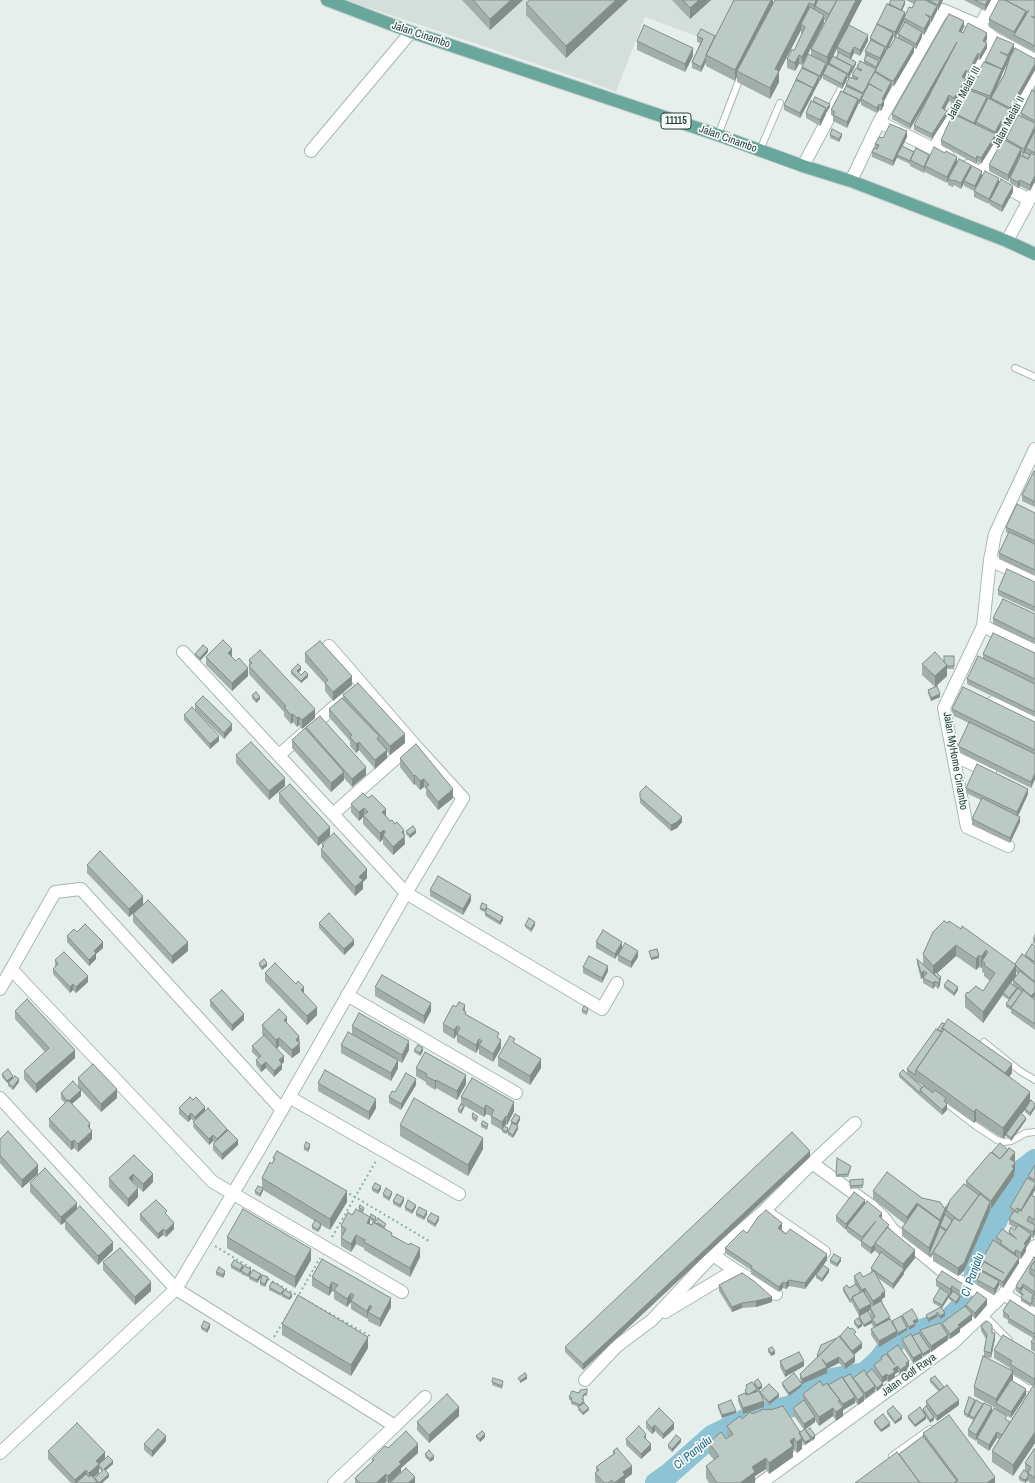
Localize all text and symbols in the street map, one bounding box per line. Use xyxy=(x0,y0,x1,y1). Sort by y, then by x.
street label: Jalan Cinambo xyxy=(390,19,452,51)
street label: Jalan Melati III xyxy=(944,64,984,122)
street label: Jalan Melati II xyxy=(990,94,1028,150)
road number: 11115 xyxy=(661,113,691,129)
street label: Jalan Cinambo xyxy=(697,122,759,156)
street label: Jalan MyHome Cinambo xyxy=(940,711,970,811)
water label: Ci Panjalu xyxy=(958,1251,988,1299)
street label: Jalan Golf Raya xyxy=(879,1351,939,1399)
water label: Ci Panjalu xyxy=(671,1433,715,1473)

